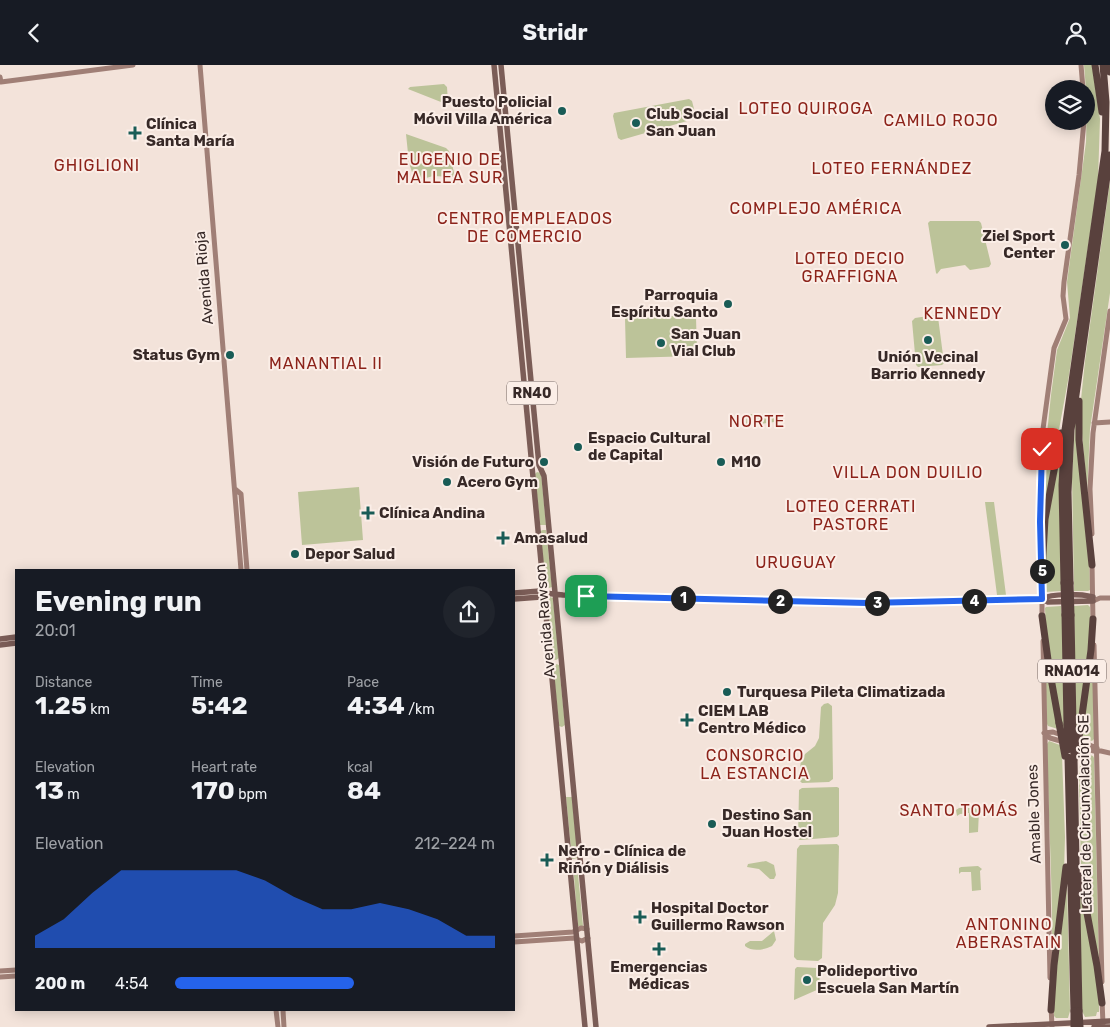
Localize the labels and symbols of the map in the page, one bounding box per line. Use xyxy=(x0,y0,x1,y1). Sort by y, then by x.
place label: Puesto Policial Móvil Villa América xyxy=(413,93,552,128)
district label: LOTEO QUIROGA xyxy=(738,99,874,118)
marker: Puesto Policial Móvil Villa América xyxy=(556,105,568,117)
place label: Club Social San Juan xyxy=(646,105,729,140)
district label: CAMILO ROJO xyxy=(883,111,999,130)
place label: Clínica Santa María xyxy=(146,115,235,150)
marker: Club Social San Juan xyxy=(630,117,642,129)
marker: Clínica Santa María xyxy=(128,126,142,140)
district label: EUGENIO DE MALLEA SUR xyxy=(396,150,504,187)
district label: GHIGLIONI xyxy=(54,156,140,175)
district label: LOTEO FERNÁNDEZ xyxy=(812,159,972,178)
district label: COMPLEJO AMÉRICA xyxy=(730,199,902,218)
district label: CENTRO EMPLEADOS DE COMERCIO xyxy=(437,209,613,246)
place label: Ziel Sport Center xyxy=(982,227,1055,262)
street label: Avenida Rioja xyxy=(191,231,217,325)
marker: Ziel Sport Center xyxy=(1059,239,1071,251)
district label: LOTEO DECIO GRAFFIGNA xyxy=(795,249,905,286)
place label: Parroquia Espíritu Santo xyxy=(611,286,718,321)
marker: Parroquia Espíritu Santo xyxy=(722,298,734,310)
district label: KENNEDY xyxy=(923,304,1003,323)
place label: San Juan Vial Club xyxy=(671,325,741,360)
marker: Unión Vecinal Barrio Kennedy xyxy=(922,334,934,346)
marker: San Juan Vial Club xyxy=(655,337,667,349)
place label: Status Gym xyxy=(133,346,220,364)
place label: Unión Vecinal Barrio Kennedy xyxy=(871,348,985,383)
marker: Status Gym xyxy=(224,349,236,361)
district label: MANANTIAL II xyxy=(269,354,383,373)
road number: RN40 xyxy=(507,381,557,404)
district label: NORTE xyxy=(729,412,785,431)
pin xyxy=(1021,428,1063,470)
place label: Espacio Cultural de Capital xyxy=(588,429,711,464)
marker: Espacio Cultural de Capital xyxy=(572,441,584,453)
place label: Visión de Futuro xyxy=(412,453,534,471)
place label: M10 xyxy=(731,453,761,471)
marker: Visión de Futuro xyxy=(538,456,550,468)
marker: M10 xyxy=(715,456,727,468)
district label: VILLA DON DUILIO xyxy=(833,463,983,482)
place label: Acero Gym xyxy=(457,473,538,491)
marker: Acero Gym xyxy=(441,476,453,488)
district label: LOTEO CERRATI PASTORE xyxy=(786,497,916,534)
place label: Clínica Andina xyxy=(379,504,485,522)
marker: Clínica Andina xyxy=(361,506,375,520)
place label: Amasalud xyxy=(514,529,588,547)
marker: Amasalud xyxy=(496,531,510,545)
place label: Depor Salud xyxy=(305,545,395,563)
marker: Depor Salud xyxy=(289,548,301,560)
district label: URUGUAY xyxy=(755,553,837,572)
pin: 5 xyxy=(1030,559,1054,583)
street label: Avenida Rawson xyxy=(531,563,559,679)
pin xyxy=(565,575,607,617)
pin: 1 xyxy=(670,585,696,611)
pin: 2 xyxy=(768,589,792,613)
pin: 4 xyxy=(962,589,986,613)
pin: 3 xyxy=(864,591,890,615)
road number: RNA014 xyxy=(1038,659,1106,683)
place label: Turquesa Pileta Climatizada xyxy=(737,683,946,701)
marker: Turquesa Pileta Climatizada xyxy=(721,686,733,698)
place label: CIEM LAB Centro Médico xyxy=(698,702,806,737)
marker: CIEM LAB Centro Médico xyxy=(680,713,694,727)
street label: Lateral de Circunvalación SE xyxy=(1074,715,1096,913)
district label: CONSORCIO LA ESTANCIA xyxy=(700,746,810,783)
street label: Amable Jones xyxy=(1023,764,1045,864)
district label: SANTO TOMÁS xyxy=(899,801,1019,820)
place label: Destino San Juan Hostel xyxy=(722,806,812,841)
marker: Destino San Juan Hostel xyxy=(706,818,718,830)
place label: Nefro - Clínica de Riñón y Diálisis xyxy=(558,842,686,877)
marker: Nefro - Clínica de Riñón y Diálisis xyxy=(540,853,554,867)
place label: Hospital Doctor Guillermo Rawson xyxy=(651,899,785,934)
marker: Hospital Doctor Guillermo Rawson xyxy=(633,910,647,924)
district label: ANTONINO ABERASTAIN xyxy=(956,915,1062,952)
marker: Emergencias Médicas xyxy=(652,942,666,956)
place label: Emergencias Médicas xyxy=(610,958,708,993)
place label: Polideportivo Escuela San Martín xyxy=(817,962,959,997)
marker: Polideportivo Escuela San Martín xyxy=(801,974,813,986)

